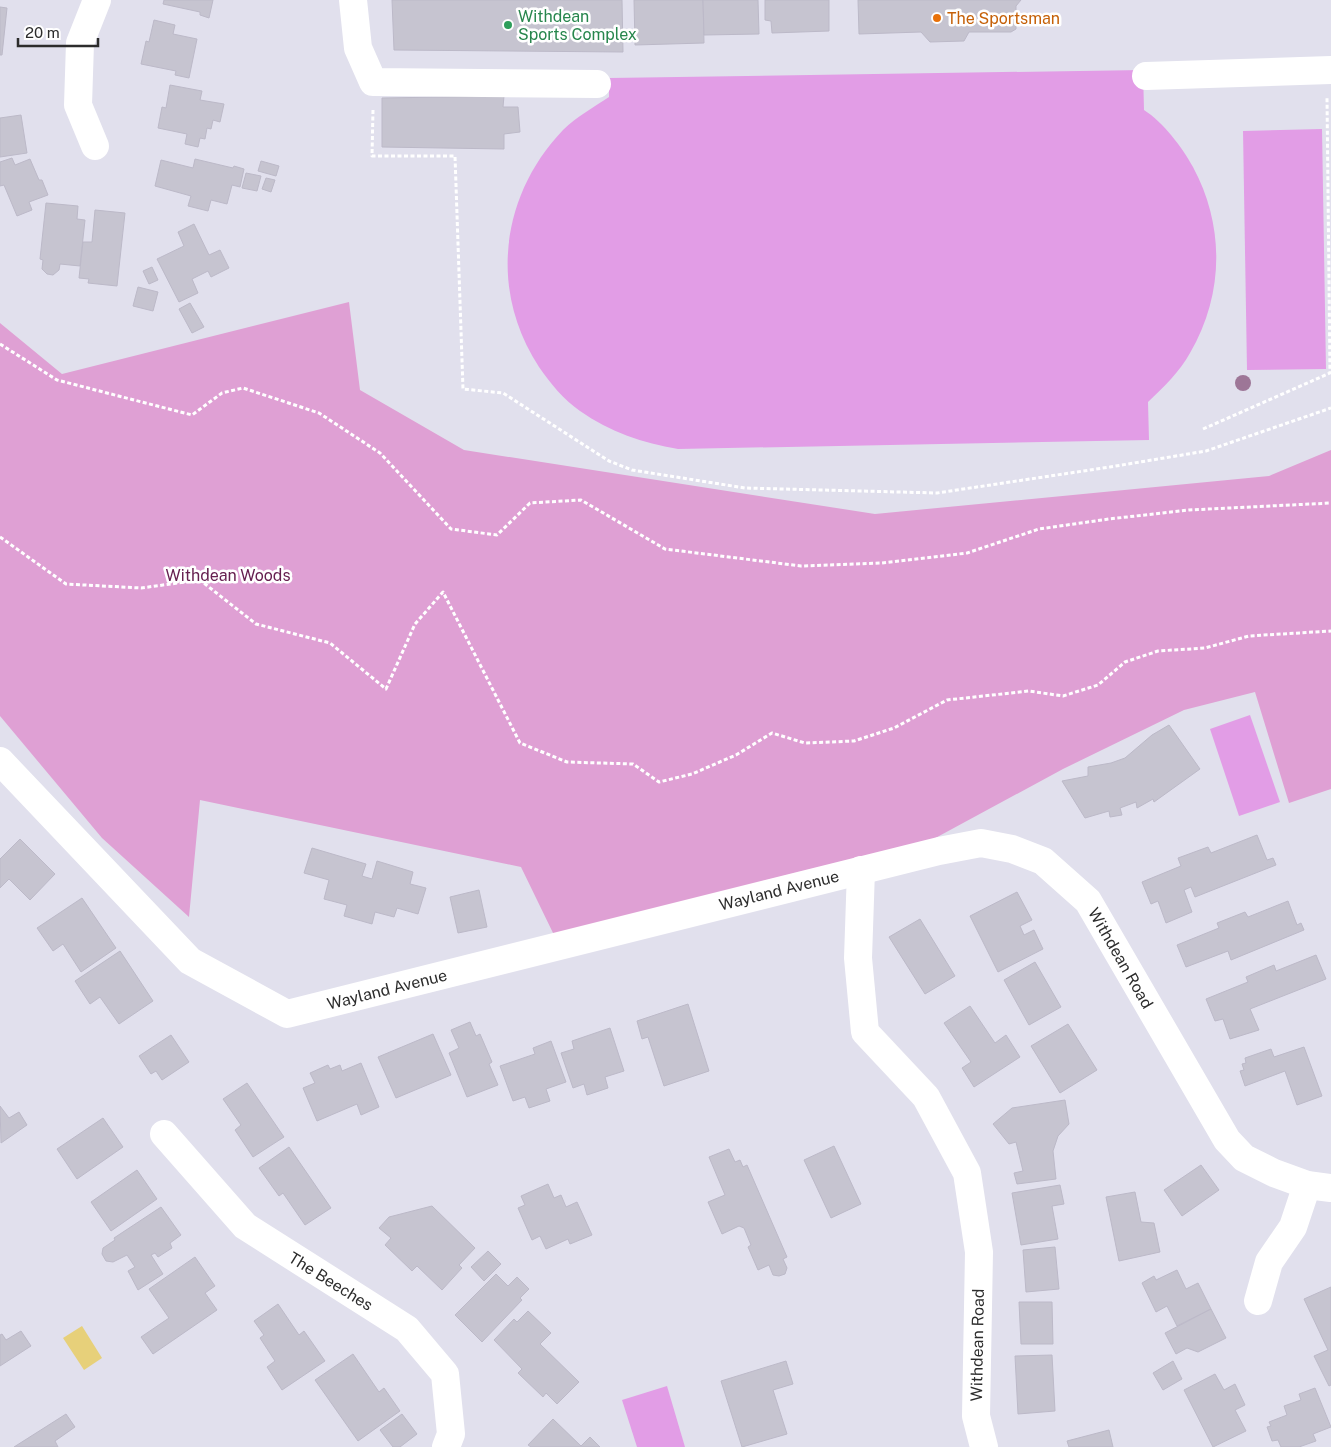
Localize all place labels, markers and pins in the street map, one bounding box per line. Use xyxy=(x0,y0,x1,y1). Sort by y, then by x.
place label: Withdean Sports Complex xyxy=(518,7,637,44)
place label: The Sportsman xyxy=(947,9,1060,28)
marker: The Sportsman xyxy=(931,12,943,24)
marker: Withdean Sports Complex xyxy=(502,19,514,31)

